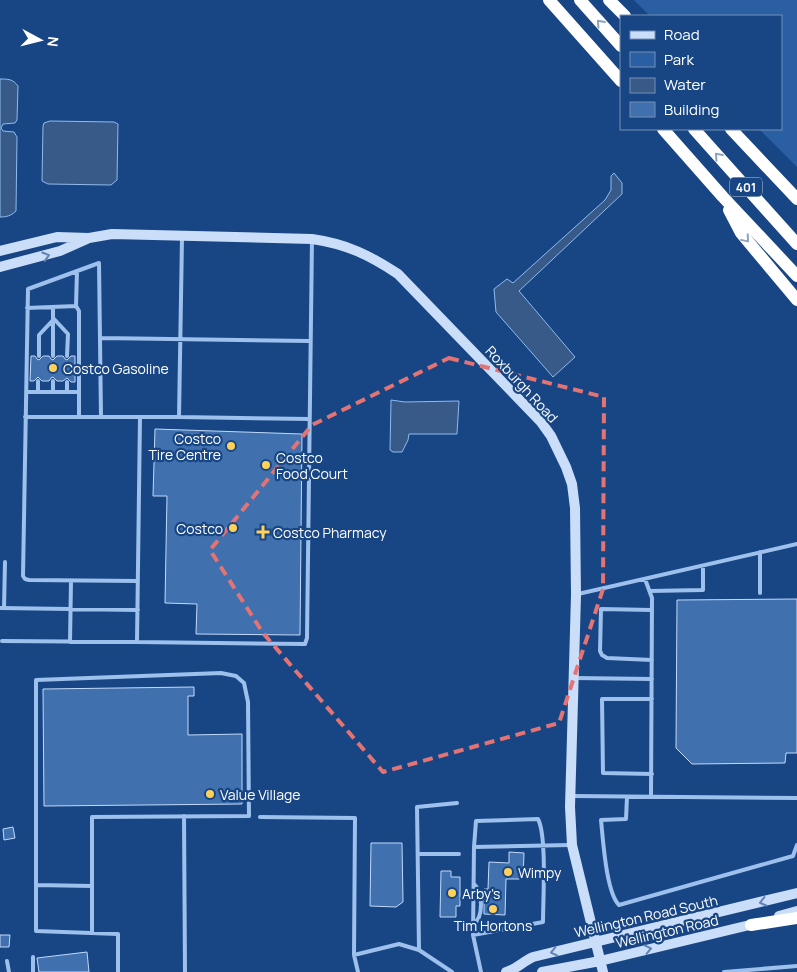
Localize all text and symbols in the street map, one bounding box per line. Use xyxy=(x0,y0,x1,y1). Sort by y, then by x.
north arrow xyxy=(15,15,65,65)
legend xyxy=(620,15,782,130)
one-way arrow xyxy=(597,19,606,28)
text: Road xyxy=(664,24,700,45)
text: N xyxy=(43,35,63,48)
text: Park xyxy=(664,49,694,70)
text: Water xyxy=(664,74,706,95)
text: Building xyxy=(664,99,719,120)
one-way arrow xyxy=(715,152,724,161)
road number: 401 xyxy=(730,178,762,196)
one-way arrow xyxy=(740,233,749,242)
one-way arrow xyxy=(41,251,49,261)
street label: Roxburgh Road xyxy=(482,342,562,426)
place label: Costco Gasoline xyxy=(63,359,169,378)
marker: Costco Gasoline xyxy=(47,362,59,374)
place label: Costco Tire Centre xyxy=(148,429,221,464)
marker: Costco Tire Centre xyxy=(225,440,237,452)
place label: Costco Food Court xyxy=(276,448,348,483)
marker: Costco Food Court xyxy=(260,459,272,471)
place label: Costco xyxy=(176,519,223,538)
marker: Costco xyxy=(227,522,239,534)
place label: Costco Pharmacy xyxy=(273,523,387,542)
marker: Costco Pharmacy xyxy=(257,526,269,538)
place label: Value Village xyxy=(220,785,300,804)
marker: Value Village xyxy=(204,788,216,800)
place label: Wimpy xyxy=(518,863,562,882)
marker: Wimpy xyxy=(502,866,514,878)
place label: Arby's xyxy=(462,884,500,903)
marker: Arby's xyxy=(446,887,458,899)
street label: Wellington Road South xyxy=(573,891,719,941)
one-way arrow xyxy=(759,896,768,907)
marker: Tim Hortons xyxy=(487,903,499,915)
street label: Wellington Road xyxy=(614,911,720,951)
place label: Tim Hortons xyxy=(454,916,532,935)
one-way arrow xyxy=(643,944,652,955)
one-way arrow xyxy=(549,946,558,957)

